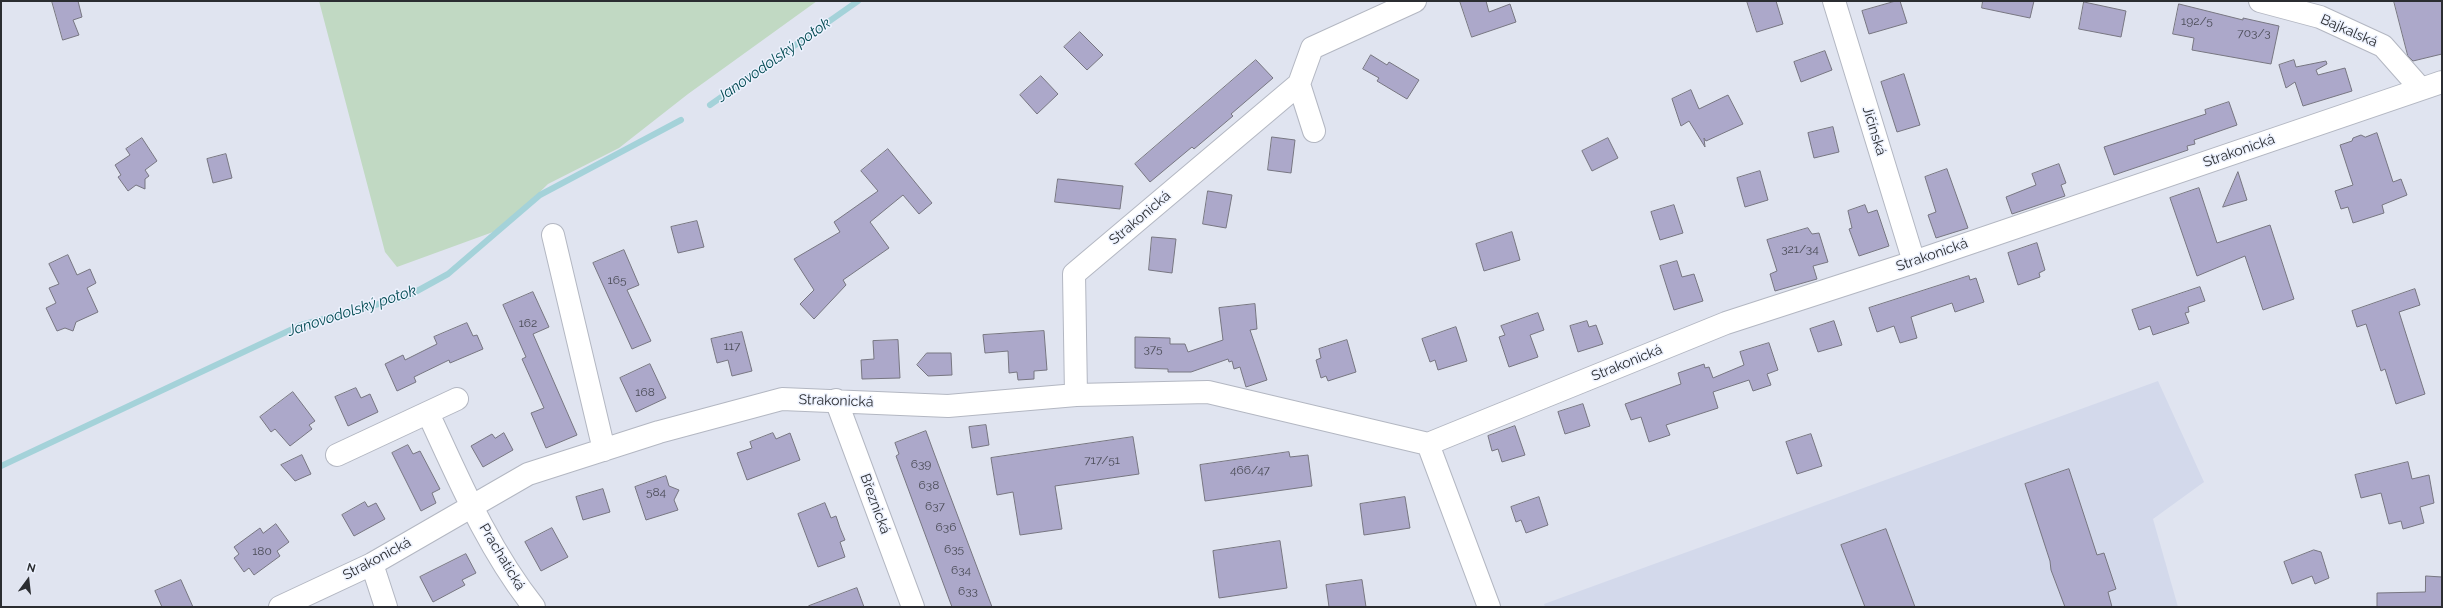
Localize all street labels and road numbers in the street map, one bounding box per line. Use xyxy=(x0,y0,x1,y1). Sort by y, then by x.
street label: Bajkalská xyxy=(2318,11,2380,51)
street label: Jičínská xyxy=(1859,104,1889,158)
street label: Strakonická xyxy=(2201,131,2277,171)
street label: Strakonická xyxy=(1106,188,1174,248)
street label: Strakonická xyxy=(1894,235,1970,275)
street label: Strakonická xyxy=(1589,341,1665,385)
street label: Strakonická xyxy=(798,391,874,411)
street label: Březnická xyxy=(856,472,894,536)
street label: Prachatická xyxy=(475,520,529,594)
street label: Strakonická xyxy=(340,534,414,584)

